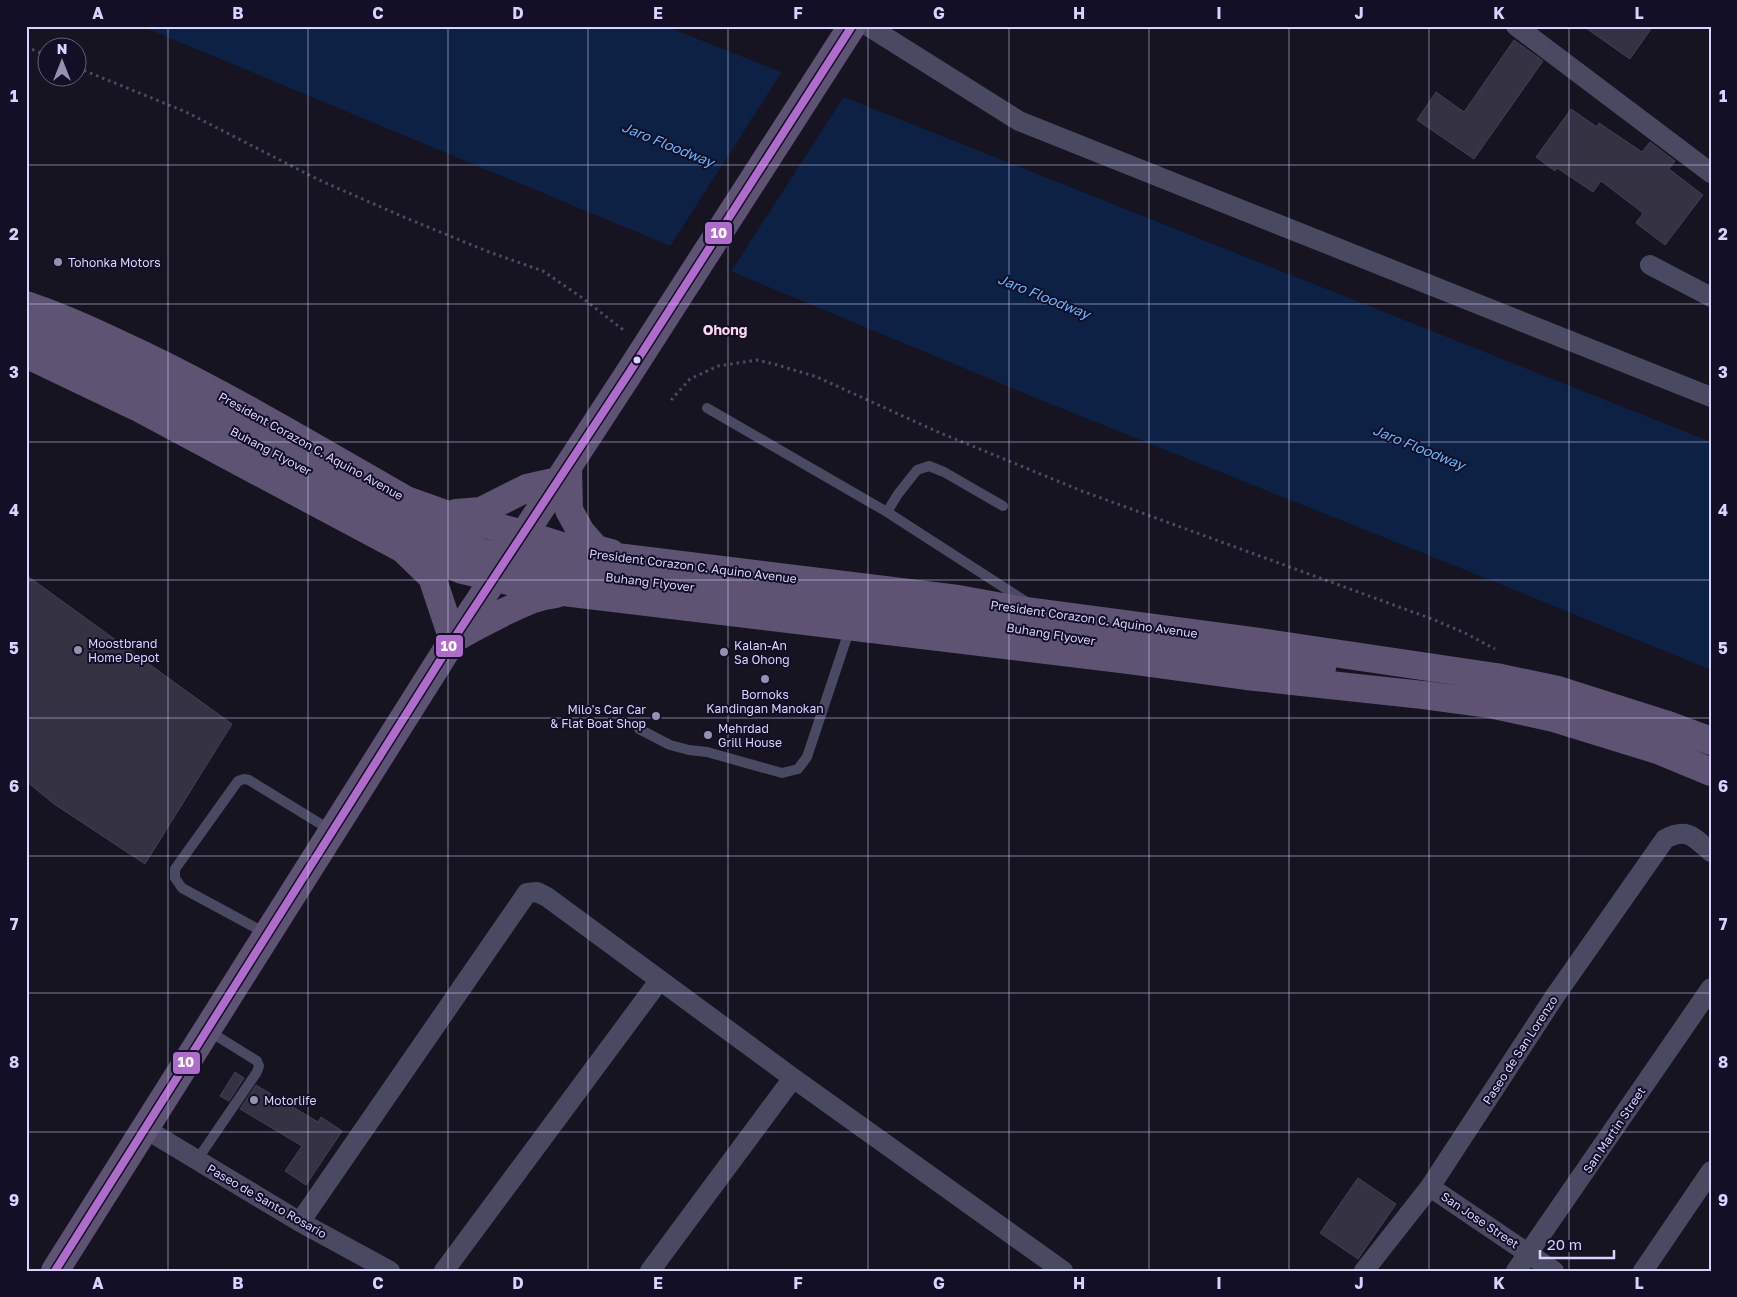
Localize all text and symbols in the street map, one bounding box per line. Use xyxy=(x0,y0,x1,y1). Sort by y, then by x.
text: A xyxy=(92,3,104,23)
text: B xyxy=(232,3,244,23)
text: C xyxy=(372,3,384,23)
text: D xyxy=(512,3,524,23)
text: E xyxy=(653,3,663,23)
text: F xyxy=(793,3,803,23)
text: G xyxy=(933,3,945,23)
text: H xyxy=(1073,3,1085,23)
text: I xyxy=(1216,3,1222,23)
text: J xyxy=(1354,3,1364,23)
text: K xyxy=(1493,3,1505,23)
text: L xyxy=(1634,3,1644,23)
north arrow xyxy=(38,38,88,88)
text: N xyxy=(57,40,67,57)
text: 1 xyxy=(10,86,18,106)
text: 1 xyxy=(1719,86,1727,106)
water label: Jaro Floodway xyxy=(620,118,718,171)
line badge: 10 xyxy=(704,221,733,245)
text: 2 xyxy=(9,224,19,244)
text: 10 xyxy=(711,224,727,241)
text: 2 xyxy=(1718,224,1728,244)
place label: Tohonka Motors xyxy=(68,255,161,270)
marker: Tohonka Motors xyxy=(52,256,64,268)
water label: Jaro Floodway xyxy=(996,270,1094,323)
district label: Ohong xyxy=(703,321,747,338)
unlabelled marker xyxy=(632,355,642,365)
text: 3 xyxy=(9,362,19,382)
text: 3 xyxy=(1718,362,1728,382)
street label: President Corazon C. Aquino Avenue xyxy=(216,389,406,503)
water label: Jaro Floodway xyxy=(1371,421,1469,474)
street label: Buhang Flyover xyxy=(228,423,314,479)
text: 4 xyxy=(9,500,19,520)
text: 4 xyxy=(1718,500,1728,520)
street label: President Corazon C. Aquino Avenue xyxy=(588,546,798,586)
street label: Buhang Flyover xyxy=(605,569,696,595)
street label: President Corazon C. Aquino Avenue xyxy=(989,597,1199,641)
street label: Buhang Flyover xyxy=(1006,620,1097,648)
line badge: 10 xyxy=(435,634,464,658)
place label: Moostbrand Home Depot xyxy=(88,636,160,665)
text: 10 xyxy=(441,637,457,654)
text: 5 xyxy=(9,638,19,658)
place label: Kalan-An Sa Ohong xyxy=(734,638,790,667)
text: 5 xyxy=(1718,638,1728,658)
marker: Moostbrand Home Depot xyxy=(72,644,84,656)
marker: Kalan-An Sa Ohong xyxy=(718,646,730,658)
marker: Bornoks Kandingan Manokan xyxy=(759,673,771,685)
place label: Bornoks Kandingan Manokan xyxy=(706,687,824,716)
place label: Milo's Car Car & Flat Boat Shop xyxy=(550,702,646,731)
marker: Milo's Car Car & Flat Boat Shop xyxy=(650,710,662,722)
place label: Mehrdad Grill House xyxy=(718,721,782,750)
marker: Mehrdad Grill House xyxy=(702,729,714,741)
text: 6 xyxy=(9,776,19,796)
text: 6 xyxy=(1718,776,1728,796)
text: 7 xyxy=(10,914,19,934)
text: 7 xyxy=(1719,914,1728,934)
street label: Paseo de San Lorenzo xyxy=(1479,993,1561,1107)
line badge: 10 xyxy=(172,1051,201,1075)
text: 8 xyxy=(9,1052,19,1072)
text: 8 xyxy=(1718,1052,1728,1072)
text: 10 xyxy=(178,1053,194,1070)
street label: San Martin Street xyxy=(1580,1084,1649,1176)
place label: Motorlife xyxy=(264,1093,317,1108)
marker: Motorlife xyxy=(248,1094,260,1106)
street label: Paseo de Santo Rosario xyxy=(205,1161,329,1241)
street label: San Jose Street xyxy=(1438,1188,1522,1252)
text: 9 xyxy=(9,1190,19,1210)
text: 9 xyxy=(1718,1190,1728,1210)
scale bar xyxy=(1540,1227,1613,1259)
text: 20 m xyxy=(1547,1235,1582,1253)
text: A xyxy=(92,1273,104,1293)
text: B xyxy=(232,1273,244,1293)
text: C xyxy=(372,1273,384,1293)
text: D xyxy=(512,1273,524,1293)
text: E xyxy=(653,1273,663,1293)
text: F xyxy=(793,1273,803,1293)
text: G xyxy=(933,1273,945,1293)
text: H xyxy=(1073,1273,1085,1293)
text: I xyxy=(1216,1273,1222,1293)
text: J xyxy=(1354,1273,1364,1293)
text: K xyxy=(1493,1273,1505,1293)
text: L xyxy=(1634,1273,1644,1293)

